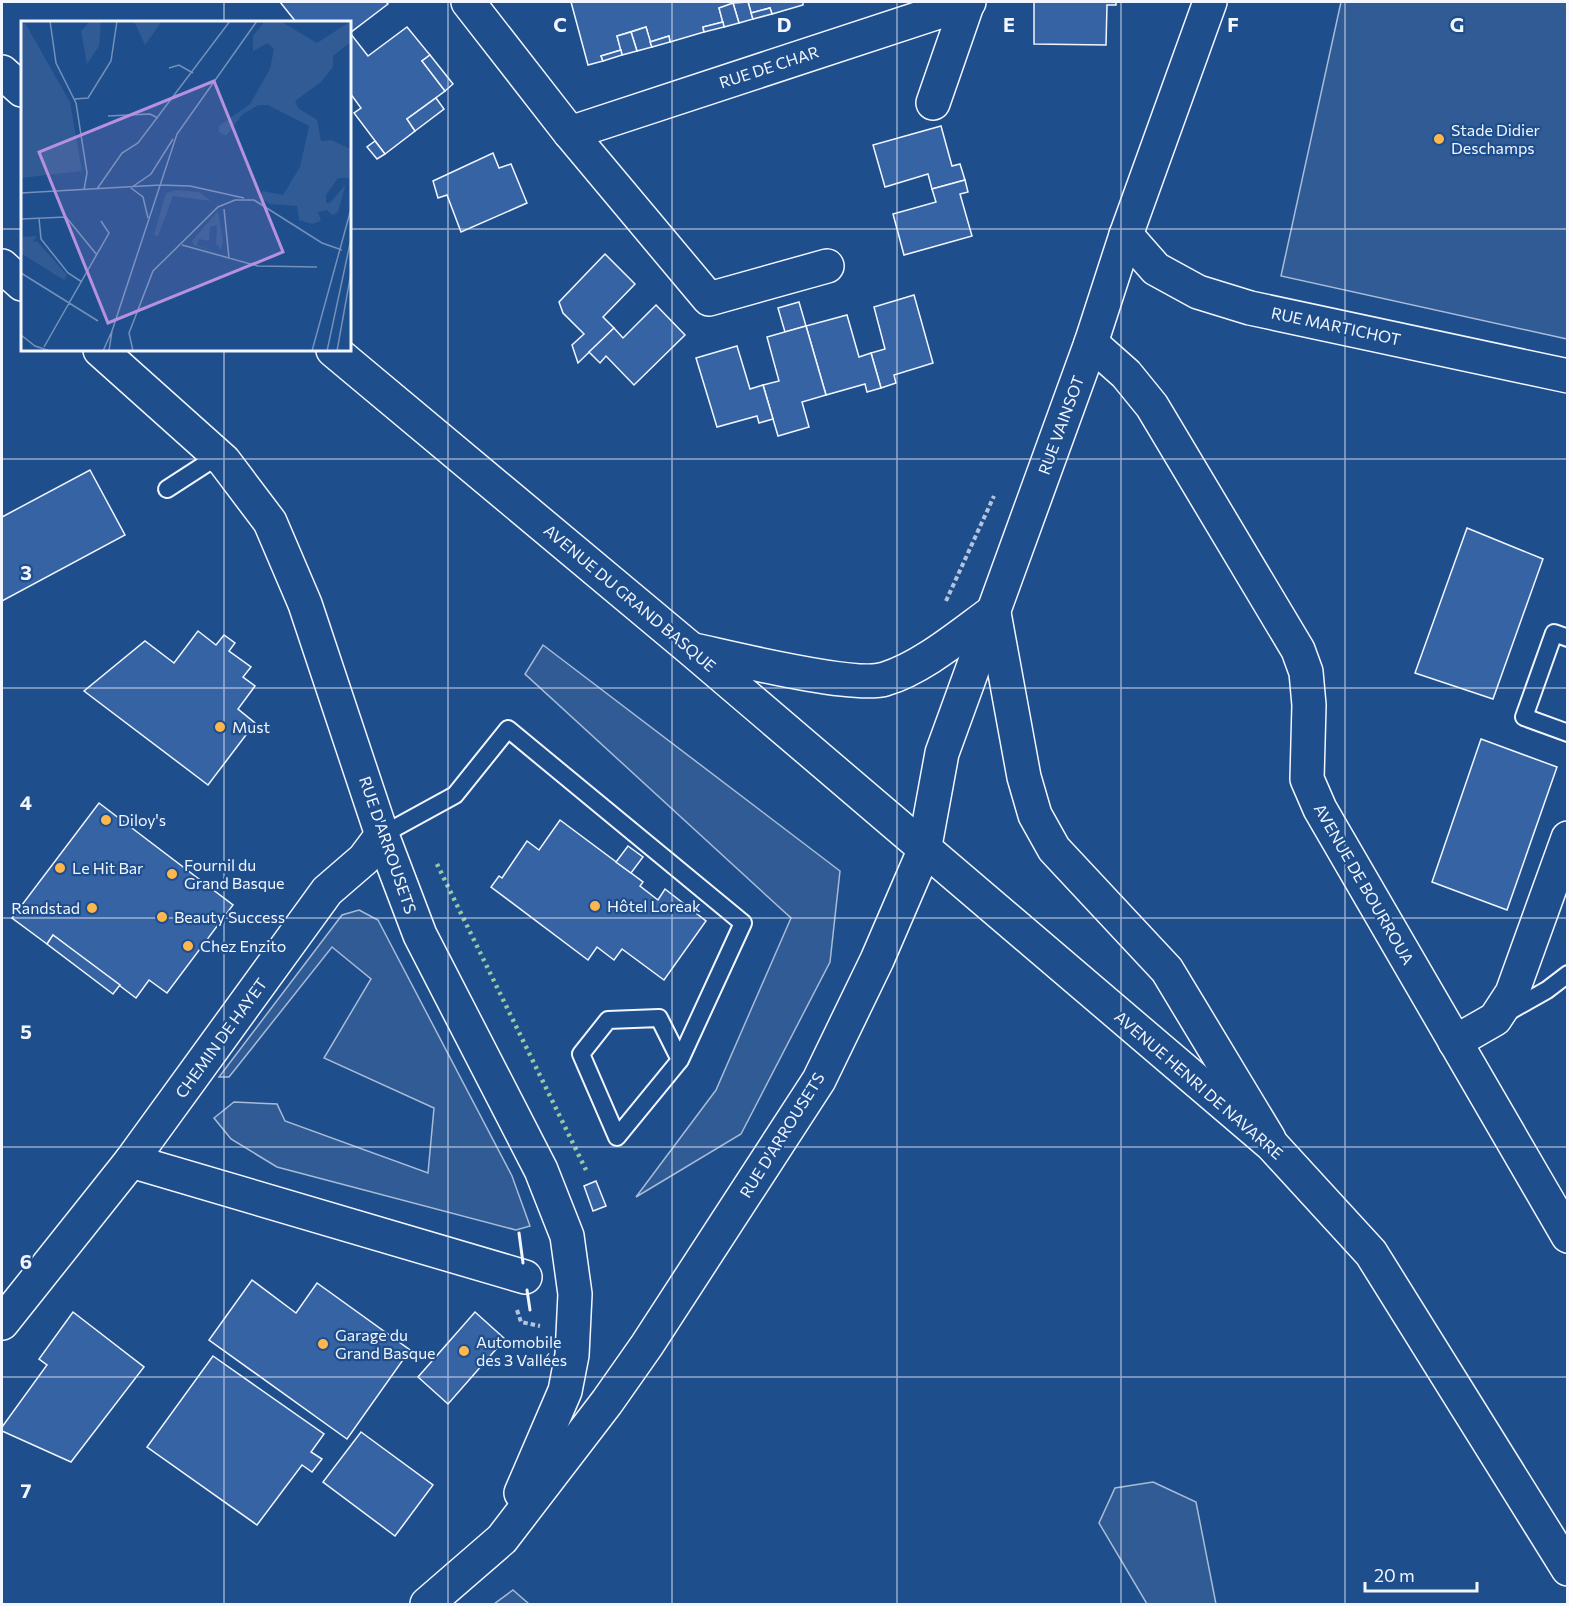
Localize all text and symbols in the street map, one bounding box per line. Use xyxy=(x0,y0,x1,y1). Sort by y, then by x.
text: C xyxy=(553,12,567,36)
text: D xyxy=(777,12,791,36)
text: E xyxy=(1003,12,1015,36)
text: F xyxy=(1227,12,1239,36)
text: G xyxy=(1450,12,1464,36)
inset map xyxy=(21,21,351,351)
street label: RUE DE CHAR xyxy=(717,41,821,92)
place label: Stade Didier Deschamps xyxy=(1451,120,1541,157)
marker: Stade Didier Deschamps xyxy=(1432,132,1446,146)
street label: RUE MARTICHOT xyxy=(1270,303,1403,349)
street label: RUE VAINSOT xyxy=(1034,373,1087,477)
street label: AVENUE DU GRAND BASQUE xyxy=(540,520,720,675)
text: 3 xyxy=(20,560,32,584)
place label: Must xyxy=(232,717,270,736)
marker: Must xyxy=(213,720,227,734)
street label: RUE D'ARROUSETS xyxy=(356,774,421,916)
text: 4 xyxy=(20,790,32,814)
street label: AVENUE DE BOURROUA xyxy=(1311,800,1418,968)
place label: Diloy's xyxy=(118,810,166,829)
marker: Diloy's xyxy=(99,813,113,827)
place label: Fournil du Grand Basque xyxy=(184,855,285,892)
place label: Le Hit Bar xyxy=(72,858,144,877)
marker: Le Hit Bar xyxy=(53,861,67,875)
marker: Fournil du Grand Basque xyxy=(165,867,179,881)
place label: Hôtel Loreak xyxy=(607,896,701,915)
place label: Randstad xyxy=(11,898,80,917)
marker: Hôtel Loreak xyxy=(588,899,602,913)
marker: Randstad xyxy=(85,901,99,915)
place label: Beauty Success xyxy=(174,907,285,926)
marker: Beauty Success xyxy=(155,910,169,924)
place label: Chez Enzito xyxy=(200,936,286,955)
marker: Chez Enzito xyxy=(181,939,195,953)
street label: CHEMIN DE HAYET xyxy=(171,974,270,1101)
street label: AVENUE HENRI DE NAVARRE xyxy=(1111,1006,1287,1163)
text: 5 xyxy=(20,1019,32,1043)
street label: RUE D'ARROUSETS xyxy=(735,1069,828,1201)
text: 6 xyxy=(20,1249,32,1273)
place label: Garage du Grand Basque xyxy=(335,1325,436,1362)
place label: Automobile des 3 Vallées xyxy=(476,1332,567,1369)
marker: Garage du Grand Basque xyxy=(316,1337,330,1351)
marker: Automobile des 3 Vallées xyxy=(457,1344,471,1358)
text: 7 xyxy=(21,1478,32,1502)
scale bar xyxy=(1365,1555,1478,1593)
text: 20 m xyxy=(1374,1564,1415,1586)

